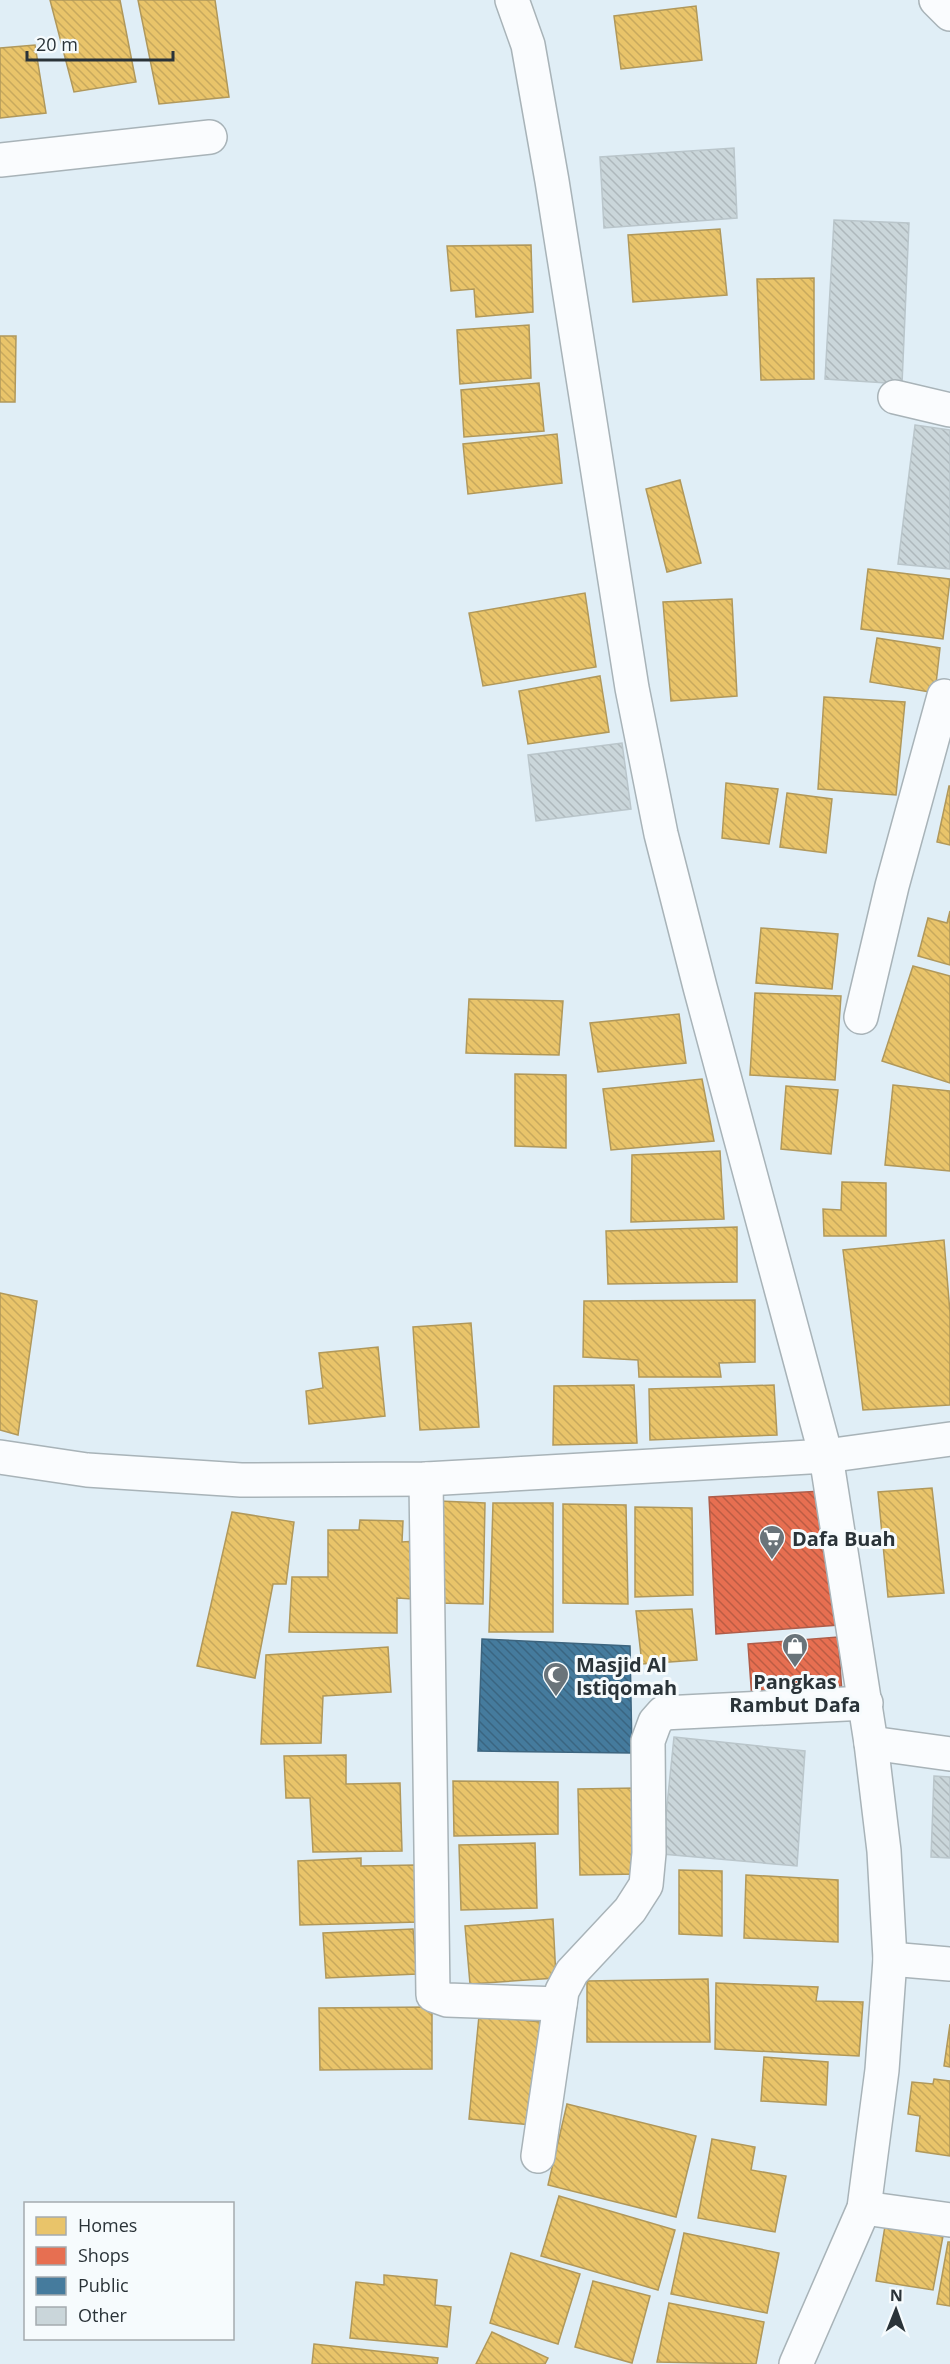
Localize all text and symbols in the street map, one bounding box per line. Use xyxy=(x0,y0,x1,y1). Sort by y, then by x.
scale bar xyxy=(27,24,172,62)
text: 20 m xyxy=(36,32,78,56)
supermarket icon: Dafa Buah xyxy=(757,1523,787,1561)
place label: Dafa Buah xyxy=(792,1525,896,1552)
shop icon: Pangkas Rambut Dafa xyxy=(780,1631,810,1669)
place label: Masjid Al Istiqomah xyxy=(576,1651,677,1701)
mosque icon: Masjid Al Istiqomah xyxy=(541,1660,571,1698)
place label: Pangkas Rambut Dafa xyxy=(729,1668,861,1718)
legend xyxy=(24,2202,234,2340)
text: Homes xyxy=(78,2213,137,2237)
text: Shops xyxy=(78,2243,129,2267)
text: Public xyxy=(78,2273,129,2297)
north arrow xyxy=(866,2280,926,2340)
text: N xyxy=(890,2284,903,2306)
text: Other xyxy=(78,2303,128,2327)

